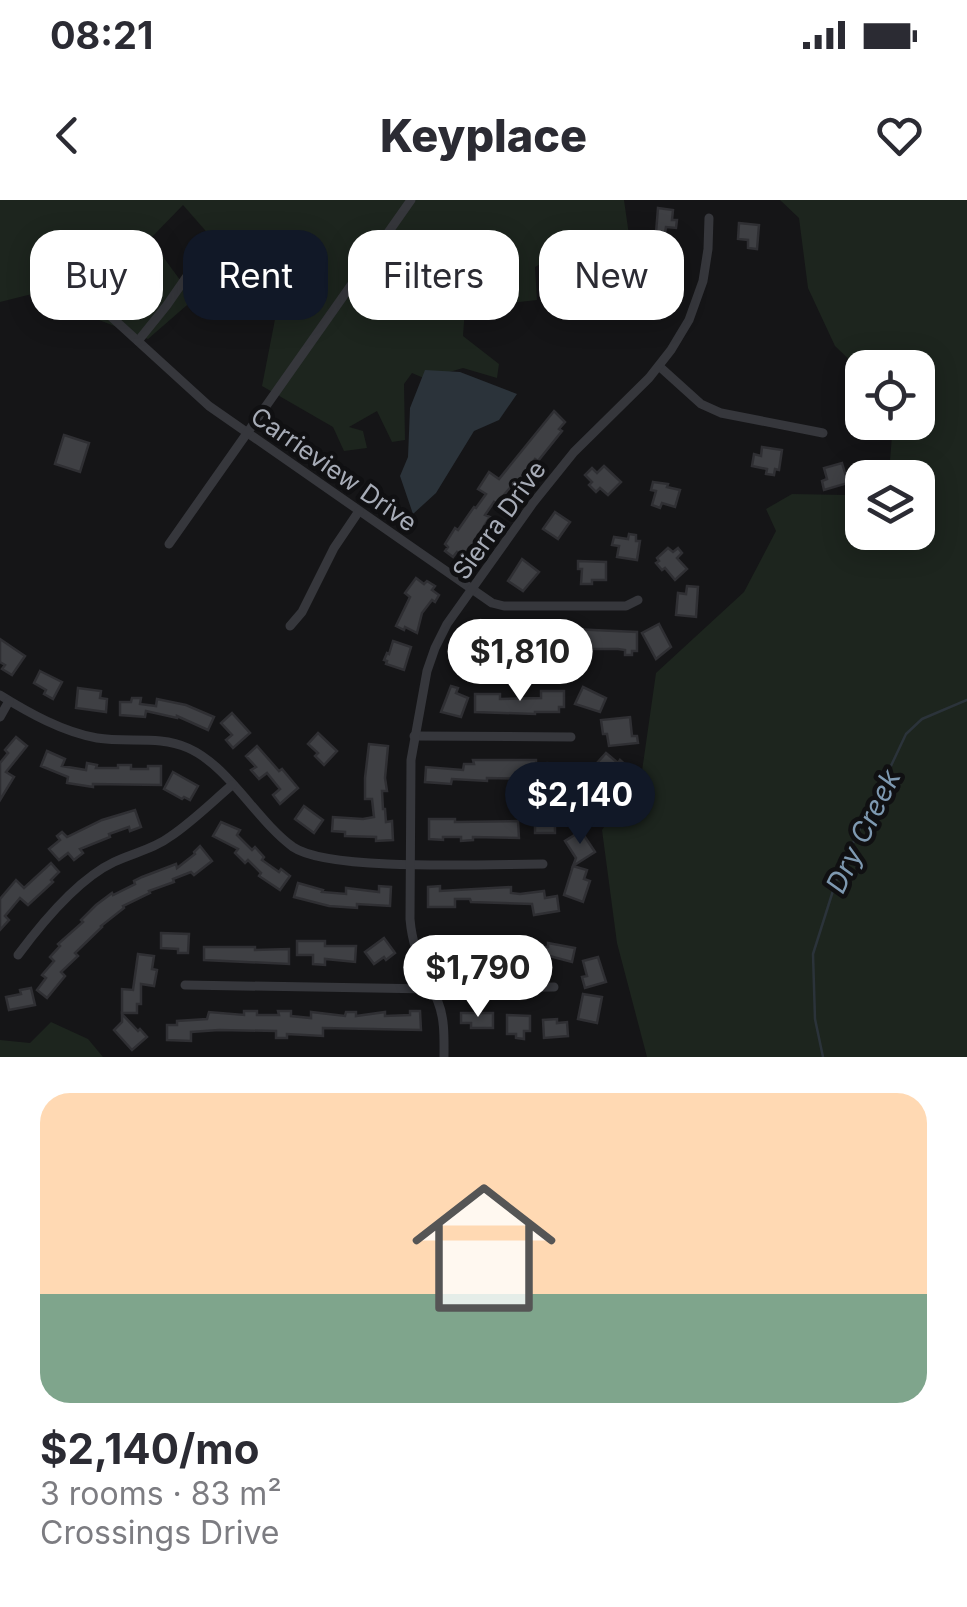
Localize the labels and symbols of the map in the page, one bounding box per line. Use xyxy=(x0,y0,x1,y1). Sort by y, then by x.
street label: Carrieview Drive xyxy=(245,401,423,537)
street label: Sierra Drive xyxy=(446,455,552,585)
pin: $1,810 xyxy=(439,619,601,704)
pin: $2,140 xyxy=(499,762,661,847)
water label: Dry Creek xyxy=(819,763,908,898)
pin: $1,790 xyxy=(397,935,559,1020)

